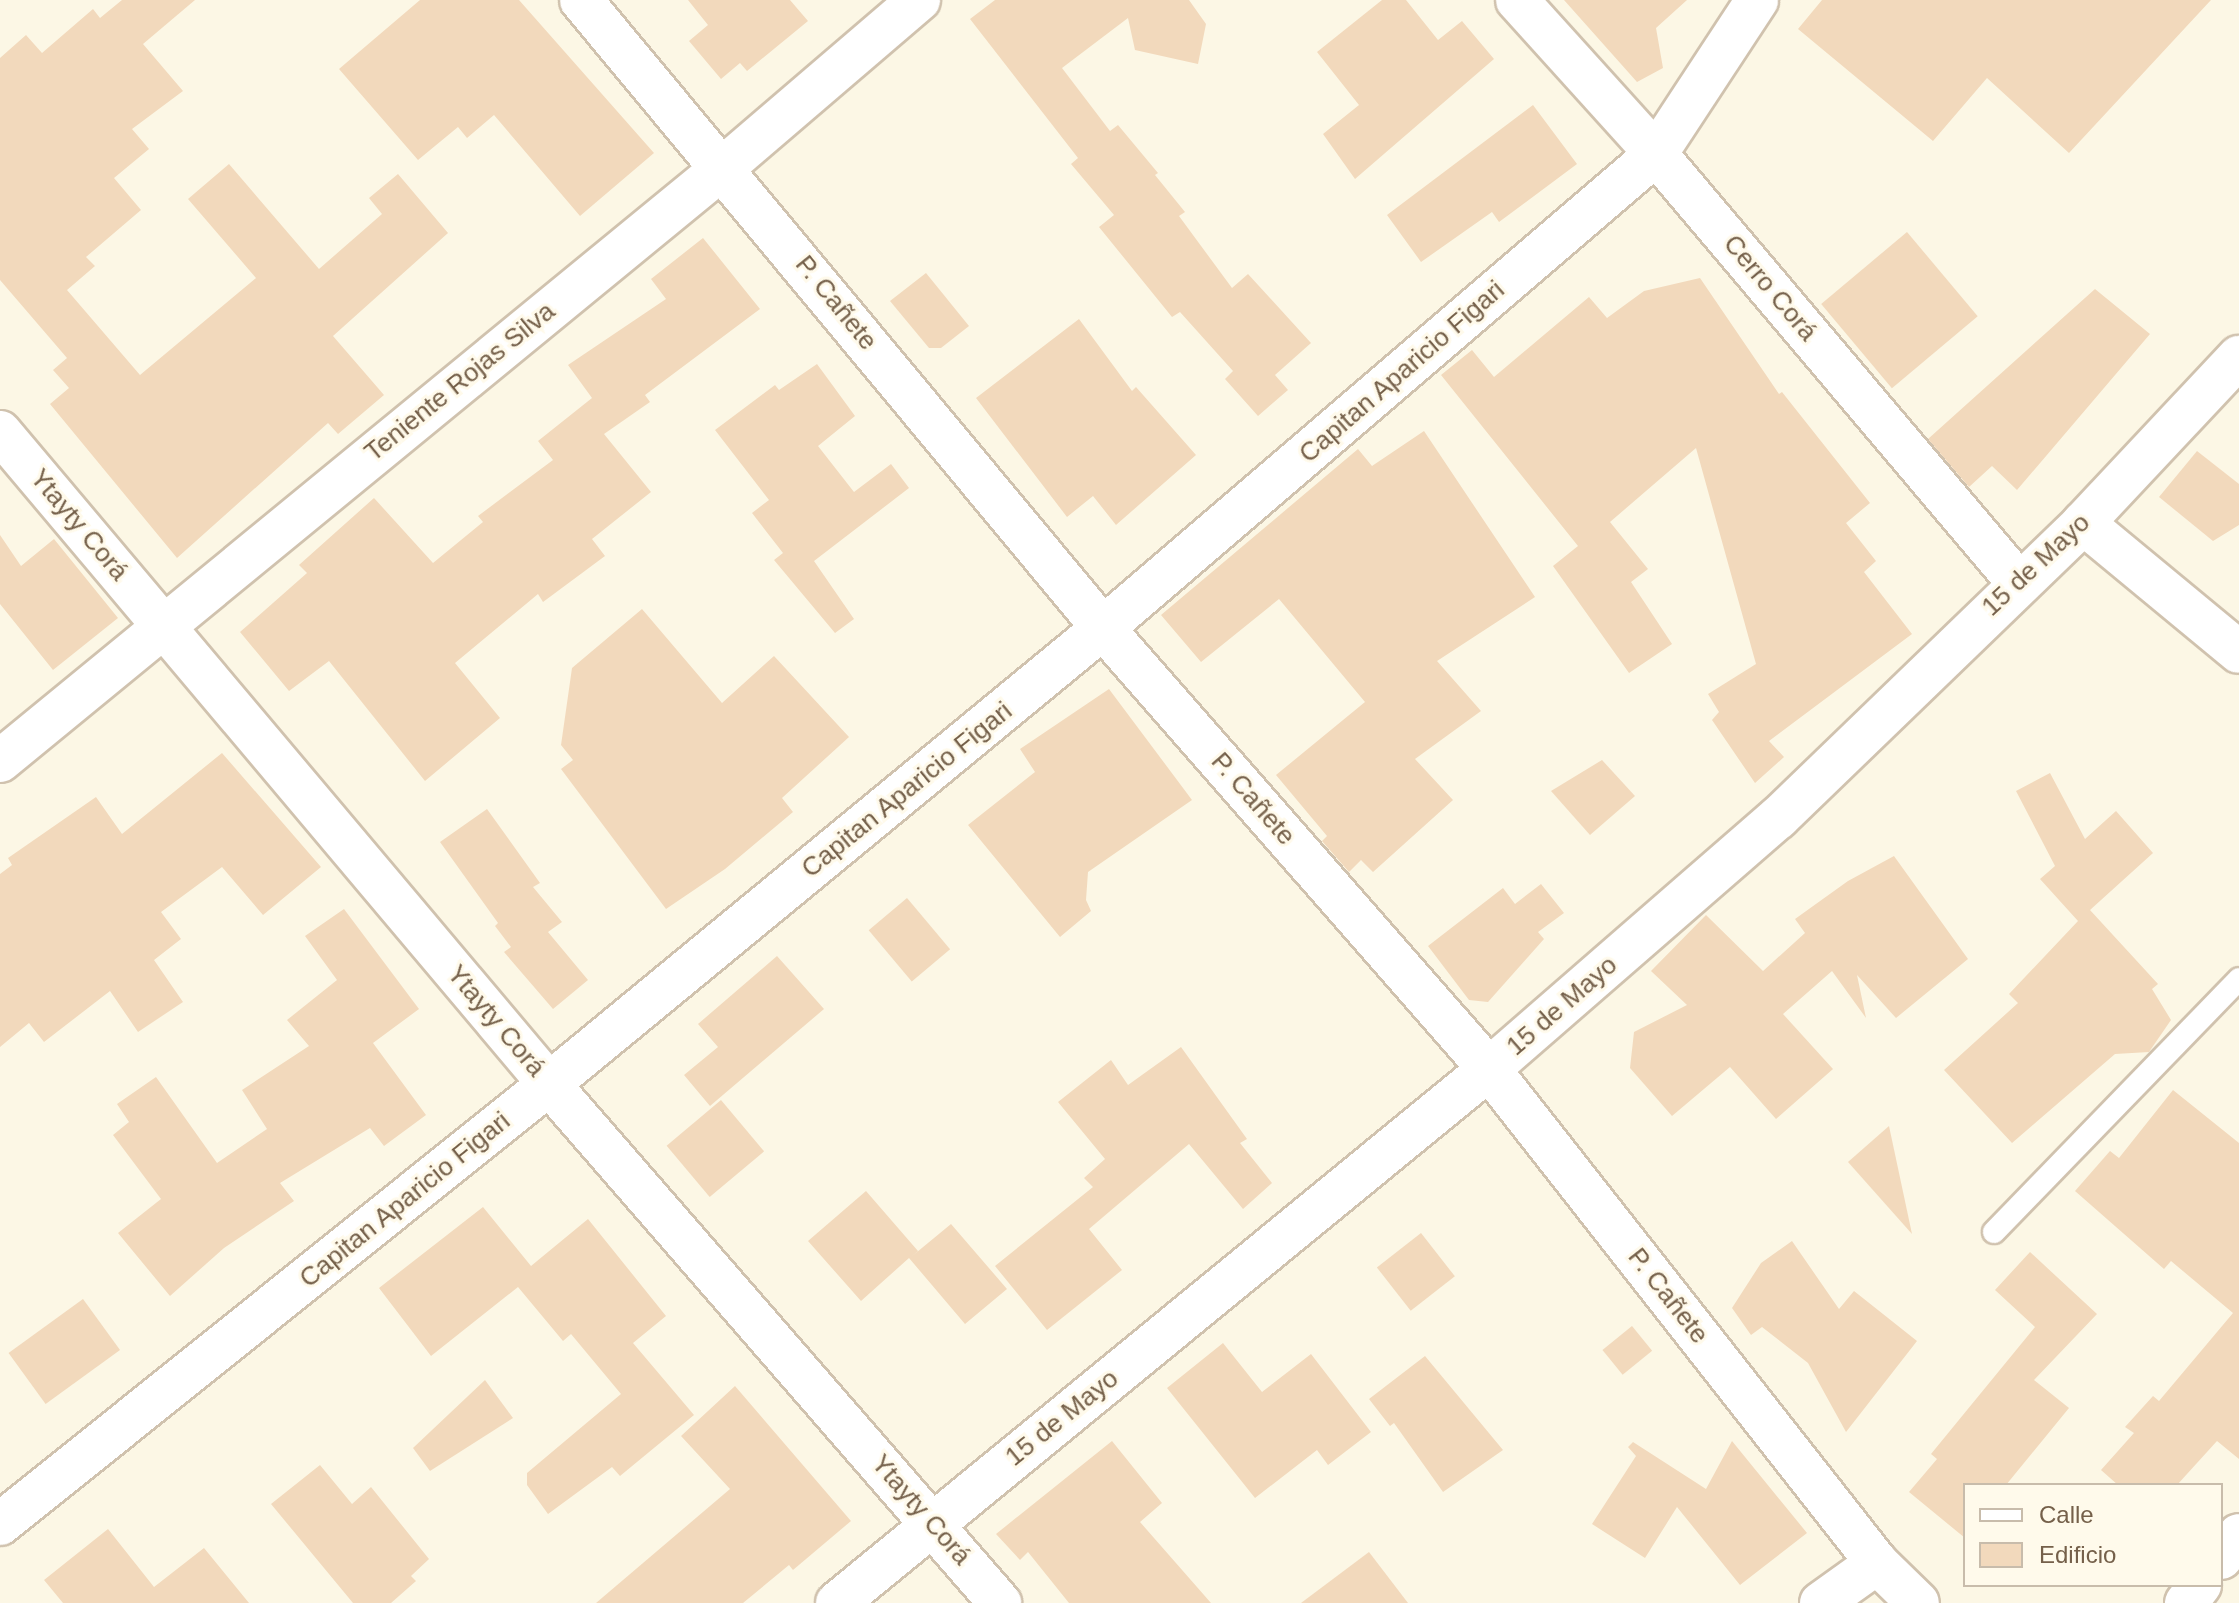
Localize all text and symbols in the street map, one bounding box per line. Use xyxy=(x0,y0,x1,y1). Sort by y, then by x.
street label: Cerro Corá xyxy=(1717,229,1823,347)
street label: P. Cañete xyxy=(789,250,883,356)
street label: Capitan Aparicio Figari xyxy=(1293,274,1511,470)
street label: Teniente Rojas Silva xyxy=(359,296,561,468)
street label: Ytayty Corá xyxy=(23,463,135,587)
street label: 15 de Mayo xyxy=(1976,507,2096,623)
street label: Capitan Aparicio Figari xyxy=(795,695,1019,885)
street label: P. Cañete xyxy=(1204,746,1302,852)
street label: 15 de Mayo xyxy=(1500,950,1624,1062)
street label: Ytayty Corá xyxy=(440,959,552,1083)
street label: Capitan Aparicio Figari xyxy=(293,1105,517,1295)
street label: P. Cañete xyxy=(1621,1242,1715,1350)
street label: 15 de Mayo xyxy=(999,1363,1125,1473)
street label: Ytayty Corá xyxy=(865,1449,977,1571)
legend xyxy=(1963,1483,2223,1587)
text: Calle xyxy=(2039,1501,2094,1528)
text: Edificio xyxy=(2039,1541,2116,1568)

